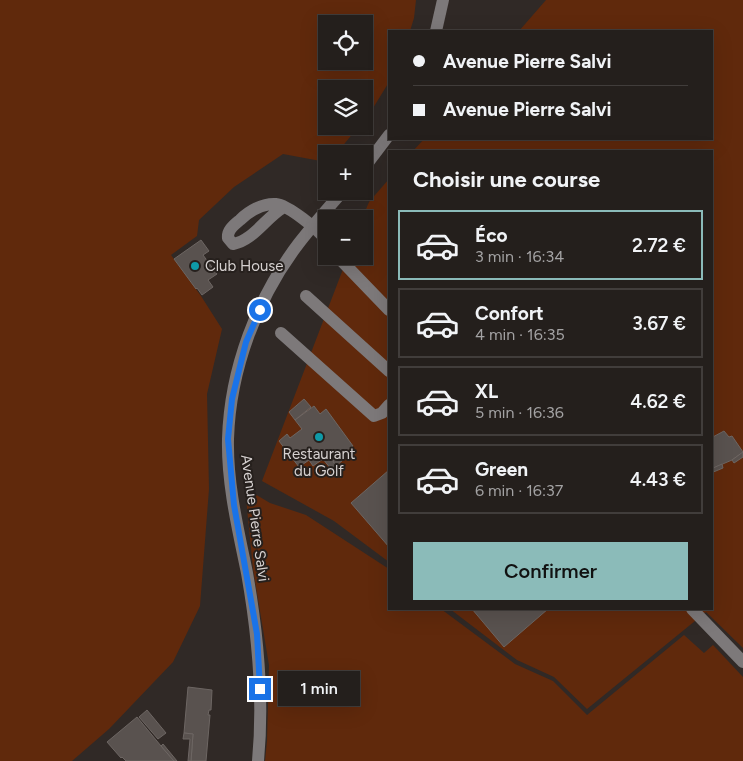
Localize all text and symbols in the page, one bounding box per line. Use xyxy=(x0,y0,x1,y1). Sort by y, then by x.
map controls xyxy=(318,15,373,265)
button: locate xyxy=(318,15,373,70)
text: Avenue Pierre Salvi xyxy=(443,50,611,73)
button: layers xyxy=(318,80,373,135)
text: Avenue Pierre Salvi xyxy=(443,98,611,121)
button: + xyxy=(318,145,373,200)
text: Choisir une course xyxy=(413,166,600,193)
button: − xyxy=(318,210,373,265)
icon: car xyxy=(415,223,460,268)
text: Éco xyxy=(475,224,508,247)
text: 2.72 € xyxy=(632,234,686,257)
text: 3 min · 16:34 xyxy=(475,247,564,266)
place label: Club House xyxy=(205,257,284,275)
marker: Club House xyxy=(189,260,201,272)
route start xyxy=(249,299,271,321)
icon: car xyxy=(415,301,460,346)
text: Confort xyxy=(475,302,544,325)
text: 3.67 € xyxy=(632,312,686,335)
text: 4 min · 16:35 xyxy=(475,325,565,344)
icon: car xyxy=(415,379,460,424)
text: XL xyxy=(475,380,498,403)
text: 4.62 € xyxy=(630,390,686,413)
text: 5 min · 16:36 xyxy=(475,403,564,422)
marker: Restaurant du Golf xyxy=(313,431,325,443)
place label: Restaurant du Golf xyxy=(283,445,356,480)
street label: Avenue Pierre Salvi xyxy=(237,453,273,583)
icon: car xyxy=(415,457,460,502)
text: Green xyxy=(475,458,528,481)
text: 4.43 € xyxy=(630,468,686,491)
text: 6 min · 16:37 xyxy=(475,481,563,500)
button: Confirmer xyxy=(413,542,688,600)
callout: 1 min xyxy=(278,672,360,706)
route end xyxy=(249,678,271,700)
text: 1 min xyxy=(300,679,338,698)

